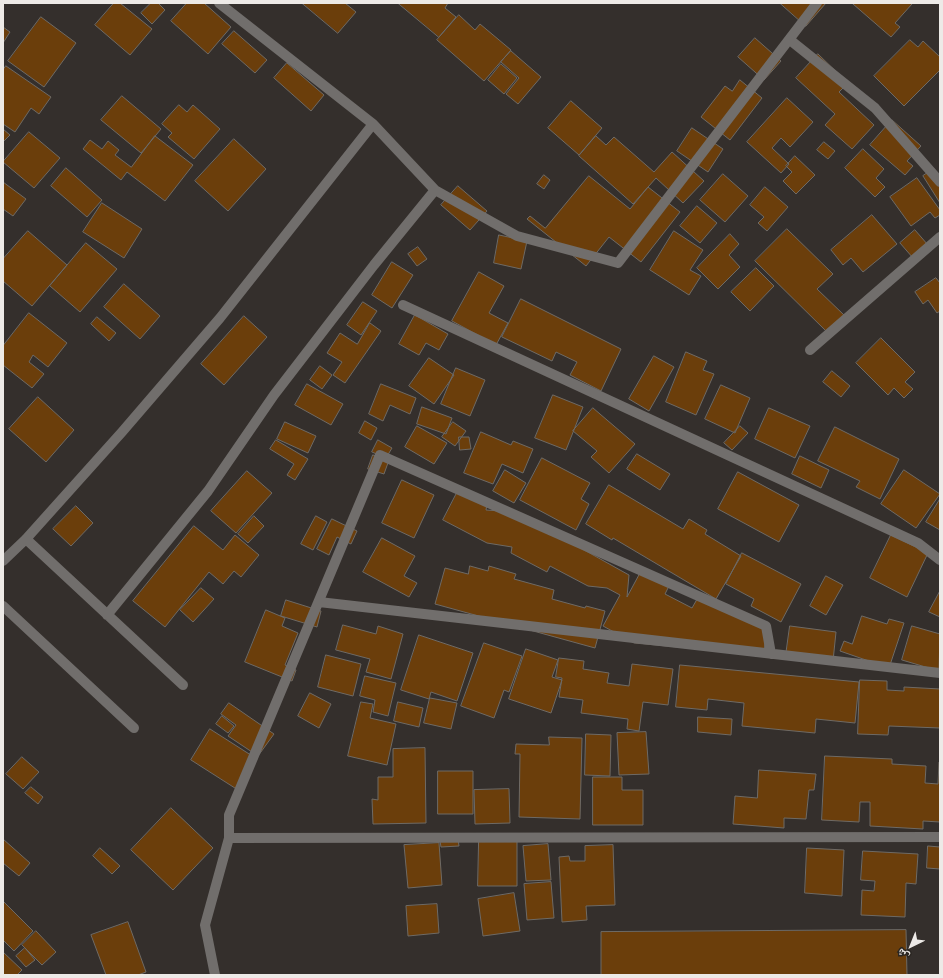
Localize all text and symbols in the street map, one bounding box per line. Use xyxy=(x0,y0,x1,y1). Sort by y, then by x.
north arrow xyxy=(891,926,931,966)
text: ش xyxy=(894,946,912,964)

